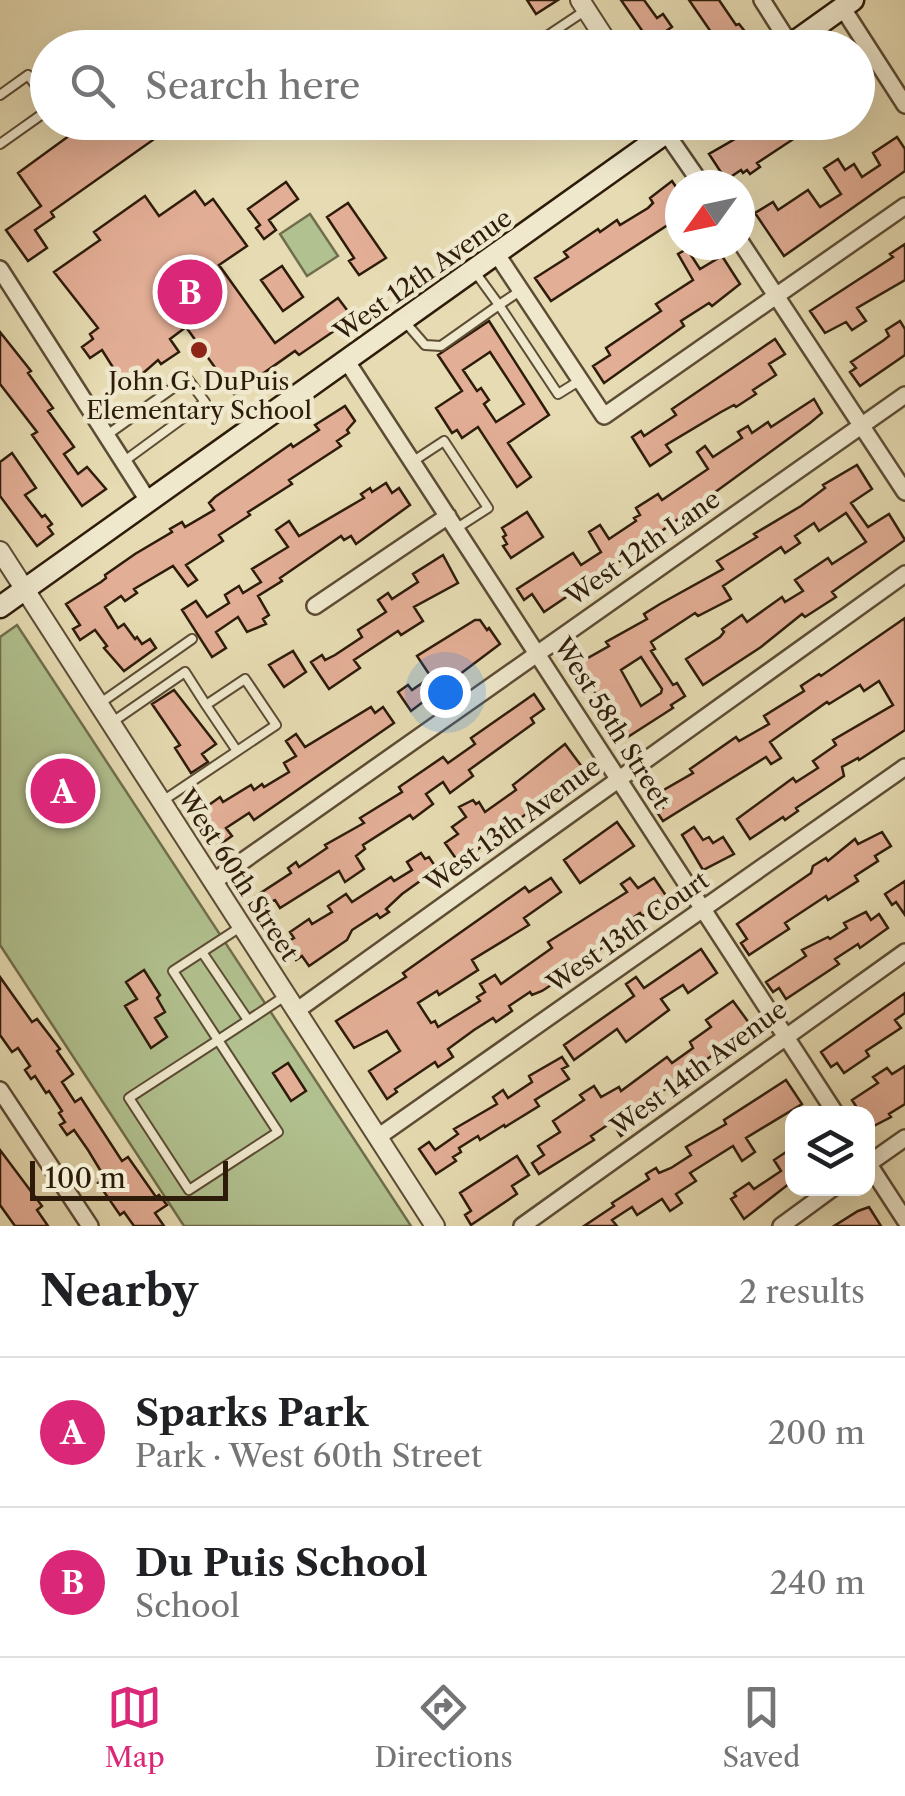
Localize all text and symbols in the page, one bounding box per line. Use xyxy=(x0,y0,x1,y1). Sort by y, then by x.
search box xyxy=(30,30,875,140)
icon: search xyxy=(65,58,120,113)
text: Search here xyxy=(145,62,360,109)
north arrow xyxy=(665,170,755,260)
street label: West 12th Avenue xyxy=(328,202,518,348)
pin: B xyxy=(158,254,222,330)
marker: John G. DuPuis Elementary School xyxy=(188,339,210,361)
place label: John G. DuPuis Elementary School xyxy=(86,366,312,426)
street label: West 12th Lane xyxy=(559,483,726,613)
street label: West 58th Street xyxy=(546,631,677,814)
your location xyxy=(420,667,471,718)
street label: West 13th Avenue xyxy=(419,751,607,899)
pin: A xyxy=(30,754,96,828)
street label: West 60th Street xyxy=(171,783,305,967)
street label: West 13th Court xyxy=(540,865,715,1000)
street label: West 14th Avenue xyxy=(604,994,793,1143)
map controls xyxy=(785,1106,875,1196)
button: layers xyxy=(785,1106,875,1196)
scale bar xyxy=(30,1156,228,1200)
text: 100 m xyxy=(45,1161,126,1195)
text: Nearby xyxy=(40,1265,198,1317)
text: 2 results xyxy=(739,1272,865,1311)
text: Sparks Park xyxy=(135,1389,368,1436)
text: A xyxy=(60,1413,85,1452)
text: 200 m xyxy=(768,1413,865,1452)
text: Park · West 60th Street xyxy=(135,1436,482,1475)
text: Du Puis School xyxy=(135,1539,428,1586)
text: B xyxy=(61,1563,84,1602)
text: 240 m xyxy=(769,1563,865,1602)
text: School xyxy=(135,1586,240,1625)
tab: Map xyxy=(105,1680,165,1774)
tab: Directions xyxy=(374,1680,513,1774)
tab: Saved xyxy=(722,1680,800,1774)

